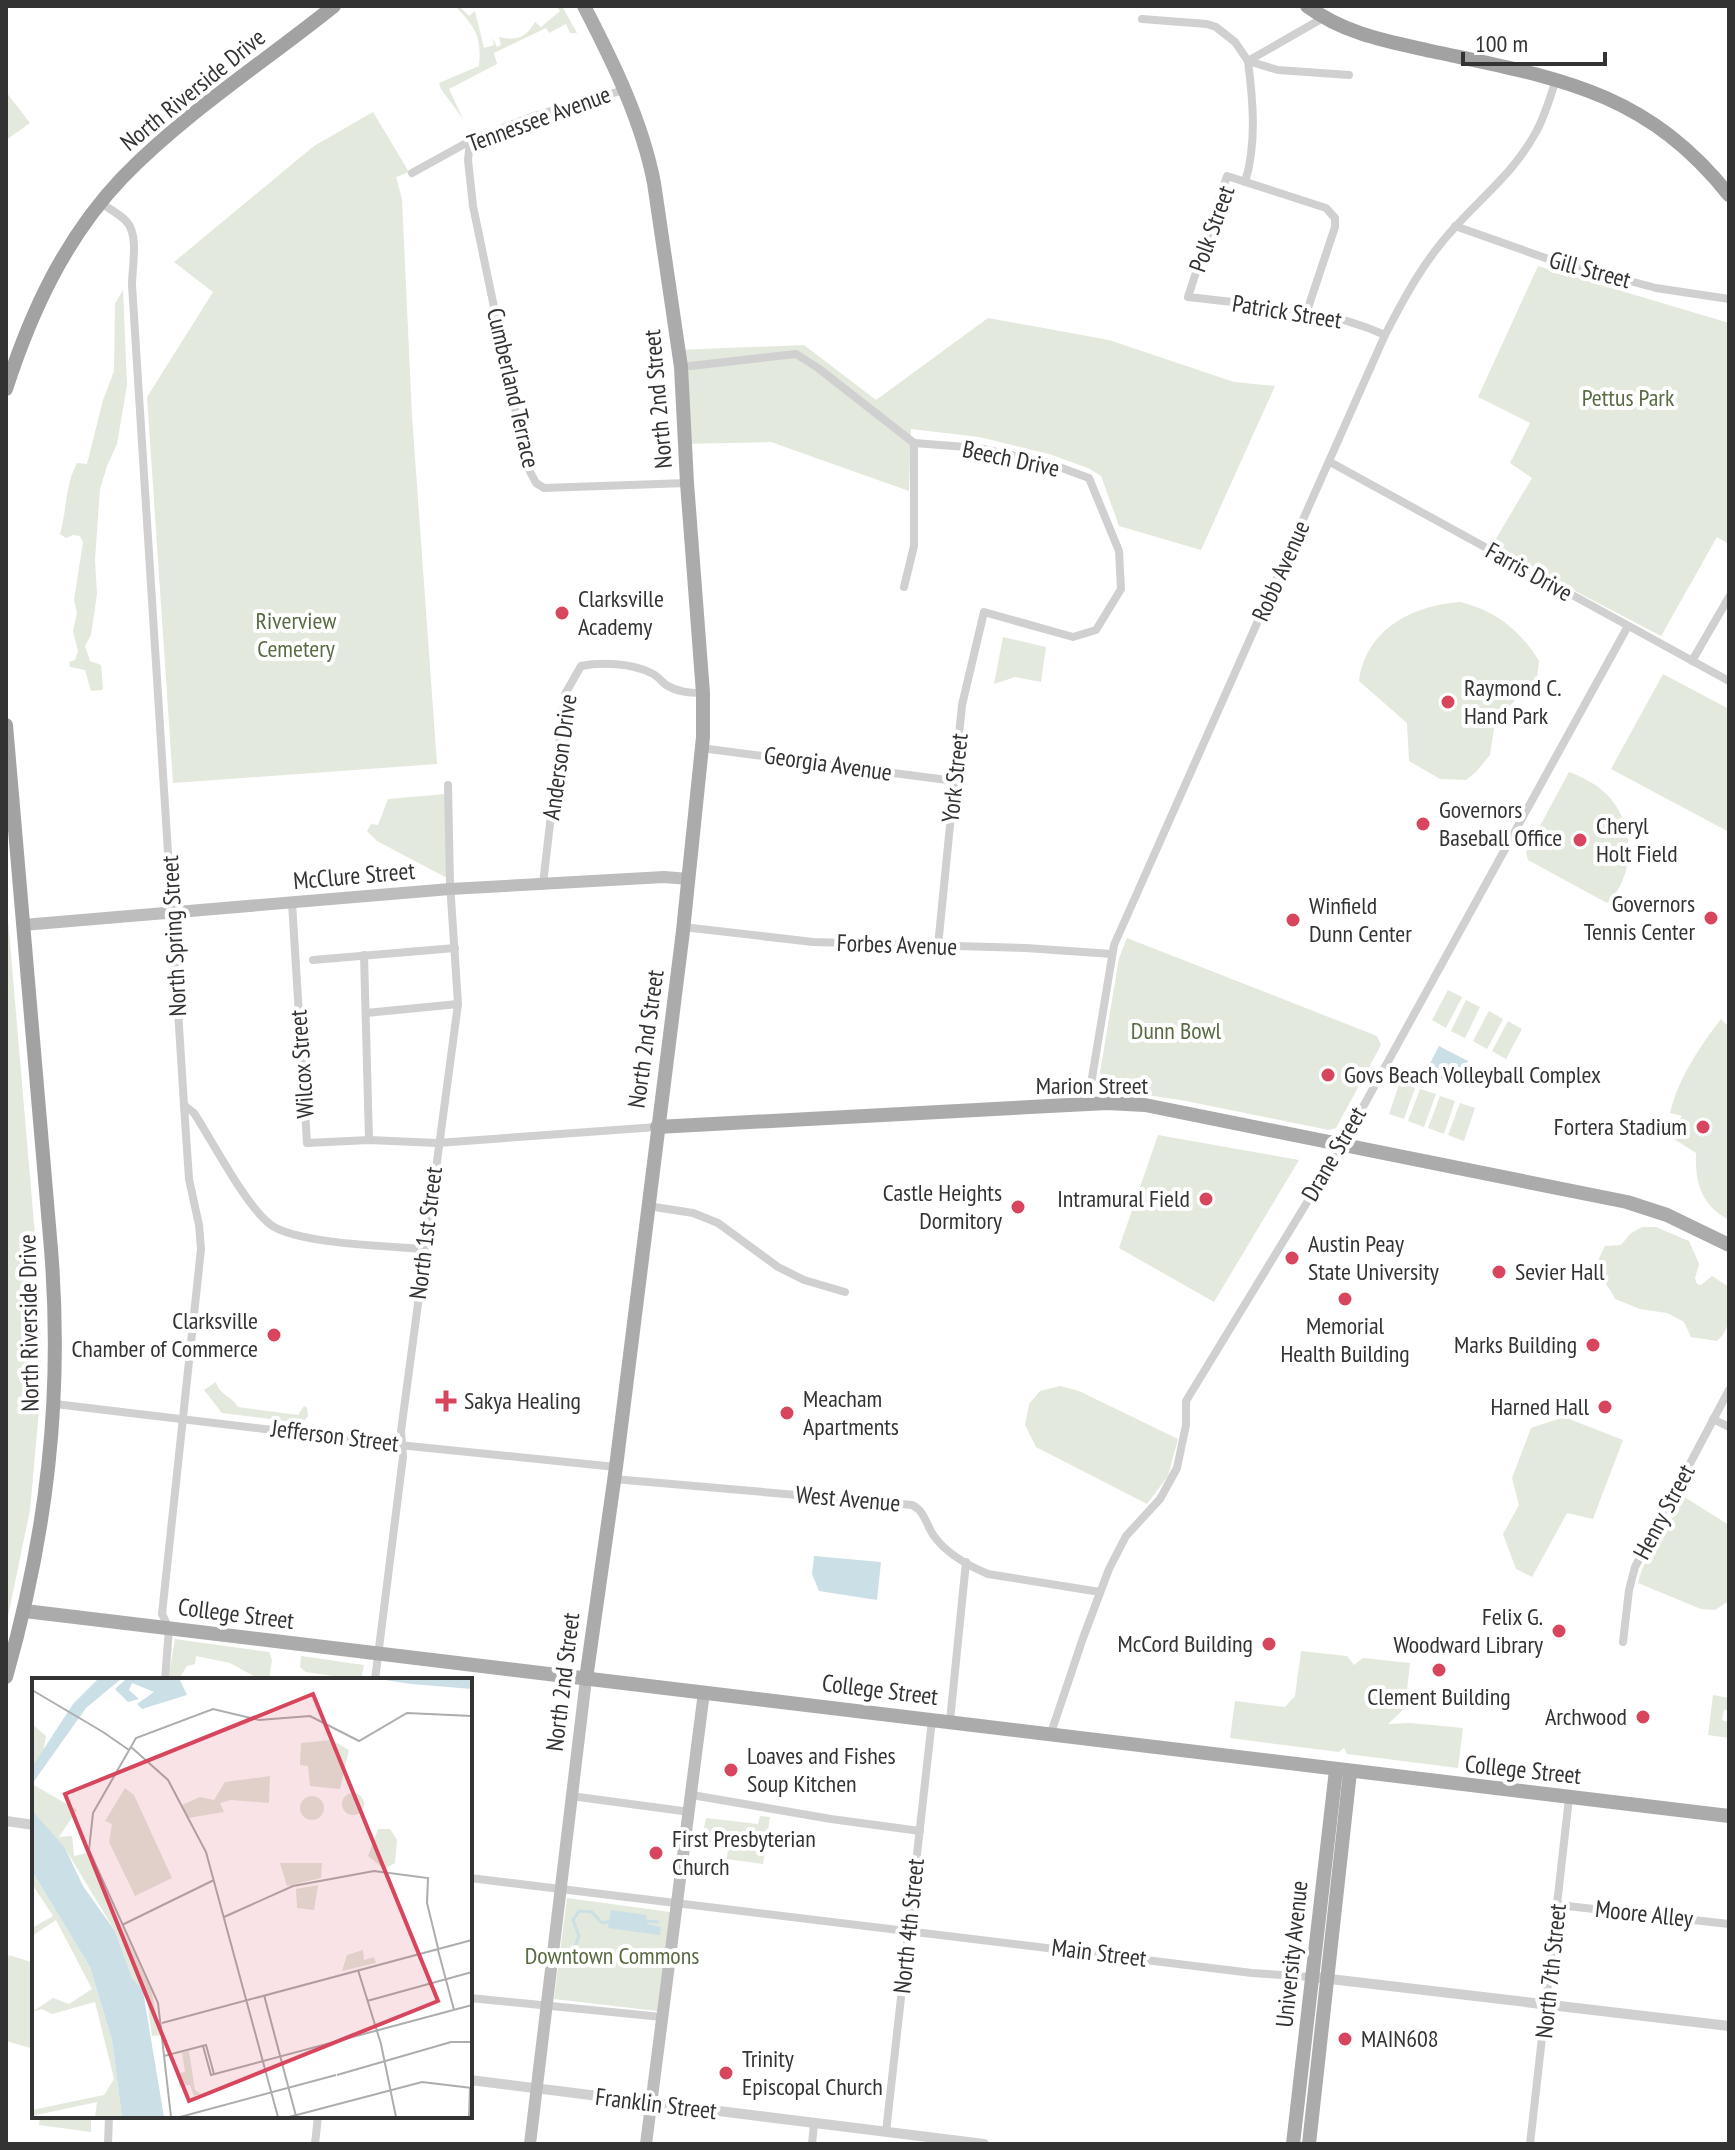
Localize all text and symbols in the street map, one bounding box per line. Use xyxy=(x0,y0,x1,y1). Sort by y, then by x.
scale bar xyxy=(1463,16,1605,66)
street label: North Riverside Drive xyxy=(114,22,271,158)
text: 100 m xyxy=(1475,28,1528,59)
street label: Tennessee Avenue xyxy=(463,78,615,159)
street label: Polk Street xyxy=(1182,181,1242,276)
street label: Gill Street xyxy=(1546,244,1635,295)
street label: Patrick Street xyxy=(1230,288,1344,335)
street label: Cumberland Terrace xyxy=(480,305,547,471)
street label: North 2nd Street xyxy=(636,328,679,470)
park label: Pettus Park xyxy=(1582,382,1675,413)
street label: Beech Drive xyxy=(960,433,1063,484)
street label: Robb Avenue xyxy=(1245,516,1316,626)
street label: Farris Drive xyxy=(1480,535,1578,608)
place label: Clarksville Academy xyxy=(578,583,664,642)
marker: Clarksville Academy xyxy=(553,604,571,622)
park label: Riverview Cemetery xyxy=(256,605,337,664)
place label: Raymond C. Hand Park xyxy=(1464,672,1561,731)
street label: Anderson Drive xyxy=(535,692,584,822)
marker: Raymond C. Hand Park xyxy=(1439,693,1457,711)
street label: York Street xyxy=(934,731,975,824)
street label: Georgia Avenue xyxy=(762,739,894,788)
place label: Governors Baseball Office xyxy=(1439,794,1562,853)
place label: Cheryl Holt Field xyxy=(1596,810,1678,869)
marker: Governors Baseball Office xyxy=(1414,815,1432,833)
marker: Cheryl Holt Field xyxy=(1571,831,1589,849)
street label: North Spring Street xyxy=(154,855,193,1017)
street label: McClure Street xyxy=(292,855,417,896)
place label: Governors Tennis Center xyxy=(1584,888,1695,947)
place label: Winfield Dunn Center xyxy=(1309,890,1412,949)
marker: Governors Tennis Center xyxy=(1702,909,1720,927)
marker: Winfield Dunn Center xyxy=(1284,911,1302,929)
street label: Forbes Avenue xyxy=(836,927,958,962)
street label: North 2nd Street xyxy=(620,967,671,1110)
street label: Wilcox Street xyxy=(282,1008,321,1120)
park label: Dunn Bowl xyxy=(1131,1015,1222,1046)
place label: Govs Beach Volleyball Complex xyxy=(1344,1059,1601,1090)
marker: Govs Beach Volleyball Complex xyxy=(1319,1066,1337,1084)
street label: Marion Street xyxy=(1036,1070,1149,1101)
street label: Drane Street xyxy=(1294,1101,1373,1207)
place label: Fortera Stadium xyxy=(1554,1111,1687,1142)
marker: Fortera Stadium xyxy=(1694,1118,1712,1136)
street label: North 1st Street xyxy=(402,1165,449,1301)
place label: Castle Heights Dormitory xyxy=(883,1177,1002,1236)
place label: Intramural Field xyxy=(1057,1183,1190,1214)
marker: Intramural Field xyxy=(1197,1190,1215,1208)
marker: Castle Heights Dormitory xyxy=(1009,1198,1027,1216)
place label: Austin Peay State University xyxy=(1308,1228,1439,1287)
street label: North Riverside Drive xyxy=(11,1234,46,1412)
marker: Austin Peay State University xyxy=(1283,1249,1301,1267)
place label: Sevier Hall xyxy=(1515,1256,1605,1287)
marker: Sevier Hall xyxy=(1490,1263,1508,1281)
marker: Memorial Health Building xyxy=(1336,1290,1354,1308)
place label: Clarksville Chamber of Commerce xyxy=(71,1305,258,1364)
place label: Memorial Health Building xyxy=(1280,1310,1410,1369)
marker: Clarksville Chamber of Commerce xyxy=(265,1326,283,1344)
place label: Marks Building xyxy=(1454,1329,1577,1360)
marker: Marks Building xyxy=(1584,1336,1602,1354)
place label: Meacham Apartments xyxy=(803,1383,899,1442)
place label: Sakya Healing xyxy=(464,1385,581,1416)
marker: Sakya Healing xyxy=(435,1390,457,1412)
place label: Harned Hall xyxy=(1490,1391,1589,1422)
marker: Harned Hall xyxy=(1596,1398,1614,1416)
marker: Meacham Apartments xyxy=(778,1404,796,1422)
street label: Jefferson Street xyxy=(269,1412,401,1459)
street label: Henry Street xyxy=(1626,1459,1702,1565)
street label: West Avenue xyxy=(794,1478,902,1519)
street label: College Street xyxy=(176,1591,296,1636)
place label: Felix G. Woodward Library xyxy=(1393,1601,1543,1660)
street label: North 2nd Street xyxy=(539,1611,586,1753)
marker: Felix G. Woodward Library xyxy=(1550,1622,1568,1640)
place label: McCord Building xyxy=(1117,1628,1253,1659)
marker: McCord Building xyxy=(1260,1635,1278,1653)
marker: Clement Building xyxy=(1430,1661,1448,1679)
street label: College Street xyxy=(820,1667,940,1712)
inset map xyxy=(32,1678,472,2118)
place label: Clement Building xyxy=(1367,1681,1511,1712)
place label: Archwood xyxy=(1545,1701,1627,1732)
marker: Archwood xyxy=(1634,1708,1652,1726)
place label: Loaves and Fishes Soup Kitchen xyxy=(747,1740,896,1799)
street label: College Street xyxy=(1463,1748,1583,1791)
marker: Loaves and Fishes Soup Kitchen xyxy=(722,1761,740,1779)
place label: First Presbyterian Church xyxy=(672,1823,816,1882)
marker: First Presbyterian Church xyxy=(647,1844,665,1862)
street label: North 4th Street xyxy=(886,1857,931,1995)
street label: University Avenue xyxy=(1268,1879,1315,2029)
street label: Moore Alley xyxy=(1594,1893,1694,1934)
street label: North 7th Street xyxy=(1528,1902,1573,2040)
street label: Main Street xyxy=(1050,1931,1149,1974)
park label: Downtown Commons xyxy=(525,1940,699,1971)
place label: MAIN608 xyxy=(1361,2023,1439,2054)
marker: MAIN608 xyxy=(1336,2030,1354,2048)
place label: Trinity Episcopal Church xyxy=(742,2043,883,2102)
marker: Trinity Episcopal Church xyxy=(717,2064,735,2082)
street label: Franklin Street xyxy=(594,2081,719,2126)

